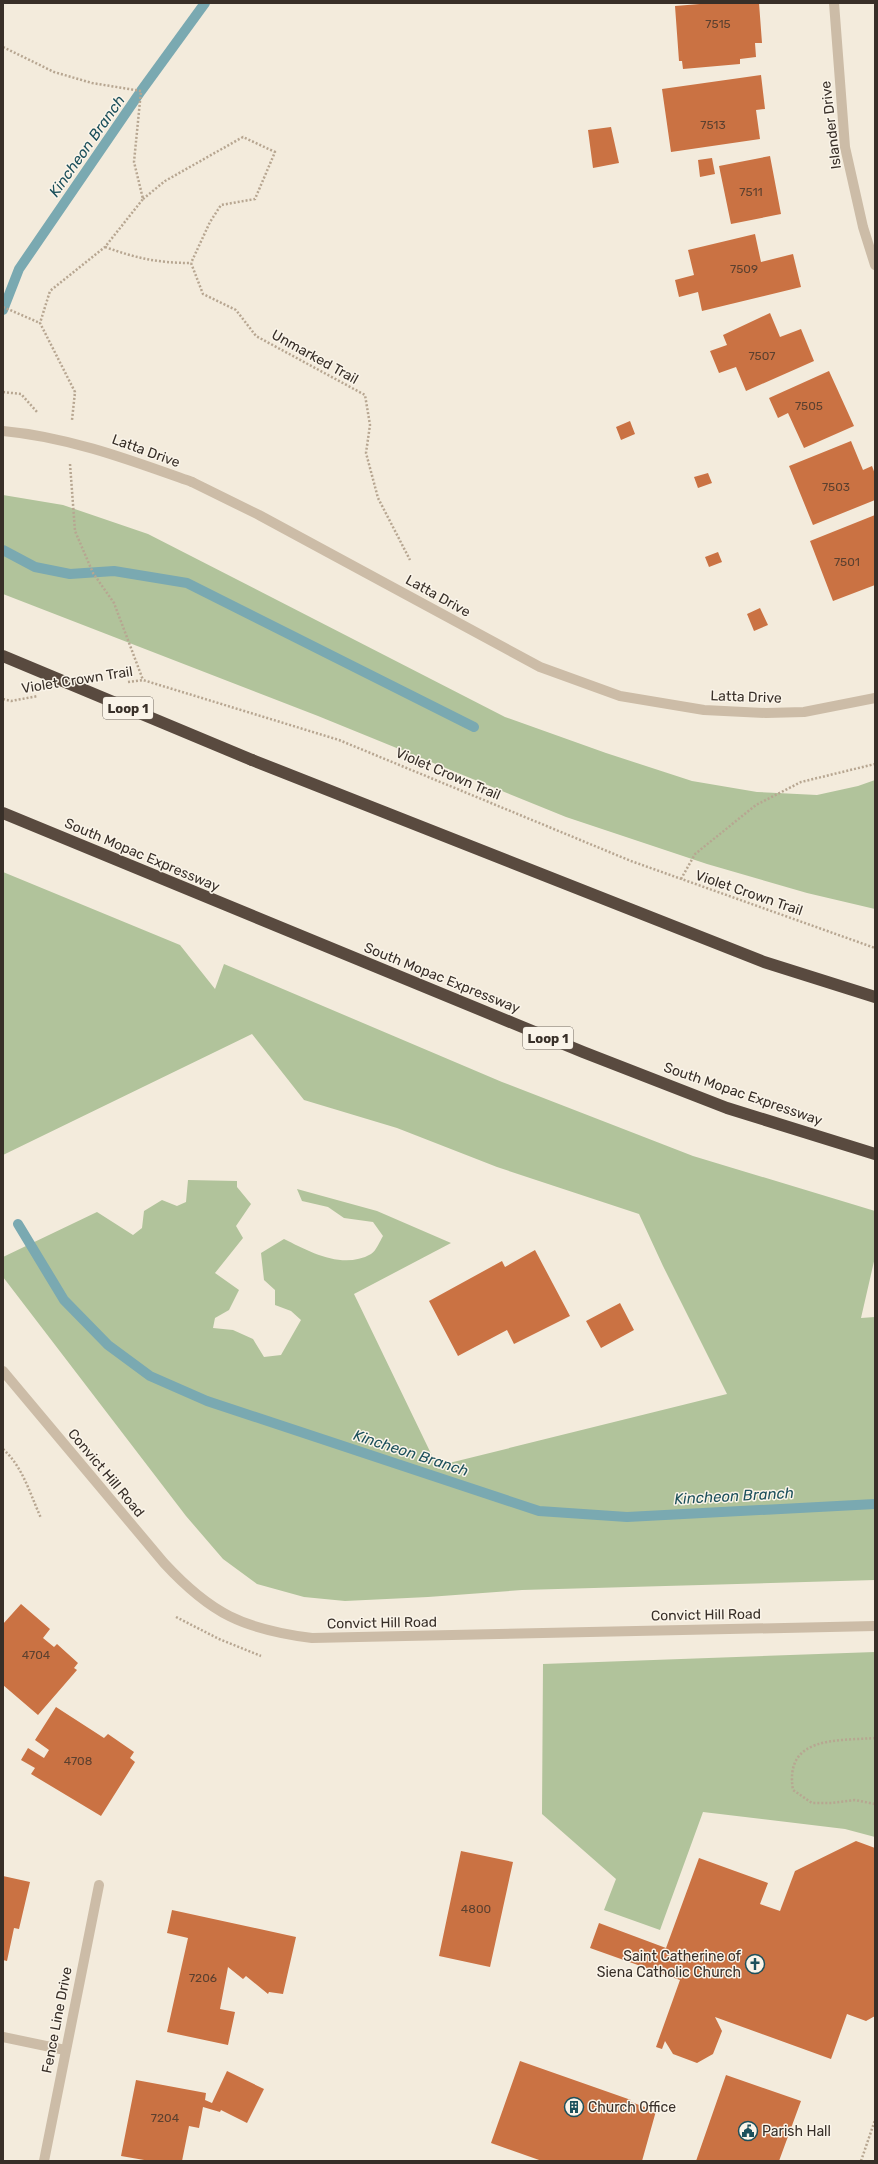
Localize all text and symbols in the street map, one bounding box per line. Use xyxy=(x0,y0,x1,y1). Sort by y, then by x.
house number: 7515 xyxy=(705,17,731,31)
street label: Islander Drive xyxy=(817,80,845,170)
water label: Kincheon Branch xyxy=(45,92,129,200)
house number: 7513 xyxy=(700,118,726,132)
house number: 7511 xyxy=(739,185,763,199)
house number: 7509 xyxy=(730,262,758,276)
street label: Unmarked Trail xyxy=(269,326,361,388)
house number: 7507 xyxy=(748,349,776,363)
house number: 7505 xyxy=(795,399,823,413)
street label: Latta Drive xyxy=(110,431,183,471)
house number: 7503 xyxy=(822,480,850,494)
house number: 7501 xyxy=(834,555,860,569)
street label: Latta Drive xyxy=(403,571,473,621)
street label: Violet Crown Trail xyxy=(20,663,134,697)
street label: Latta Drive xyxy=(710,687,782,707)
road number: Loop 1 xyxy=(103,697,153,719)
street label: Violet Crown Trail xyxy=(393,744,503,804)
street label: South Mopac Expressway xyxy=(62,815,222,896)
street label: Violet Crown Trail xyxy=(693,867,805,919)
street label: South Mopac Expressway xyxy=(361,939,523,1017)
road number: Loop 1 xyxy=(523,1027,573,1049)
street label: South Mopac Expressway xyxy=(661,1059,825,1129)
street label: Convict Hill Road xyxy=(64,1425,148,1521)
water label: Kincheon Branch xyxy=(351,1426,471,1480)
water label: Kincheon Branch xyxy=(674,1484,794,1508)
street label: Convict Hill Road xyxy=(651,1606,761,1624)
street label: Convict Hill Road xyxy=(327,1614,437,1632)
house number: 4704 xyxy=(22,1648,51,1662)
house number: 4708 xyxy=(64,1754,92,1768)
house number: 4800 xyxy=(461,1902,491,1916)
place label: Saint Catherine of Siena Catholic Church xyxy=(597,1948,742,1981)
church icon: Saint Catherine of Siena Catholic Church xyxy=(744,1953,766,1975)
street label: Fence Line Drive xyxy=(38,1965,76,2075)
house number: 7206 xyxy=(189,1971,217,1985)
building icon: Church Office xyxy=(563,2096,585,2118)
place label: Church Office xyxy=(588,2099,676,2116)
house number: 7204 xyxy=(151,2111,180,2125)
public building icon: Parish Hall xyxy=(737,2120,759,2142)
place label: Parish Hall xyxy=(762,2123,831,2140)

